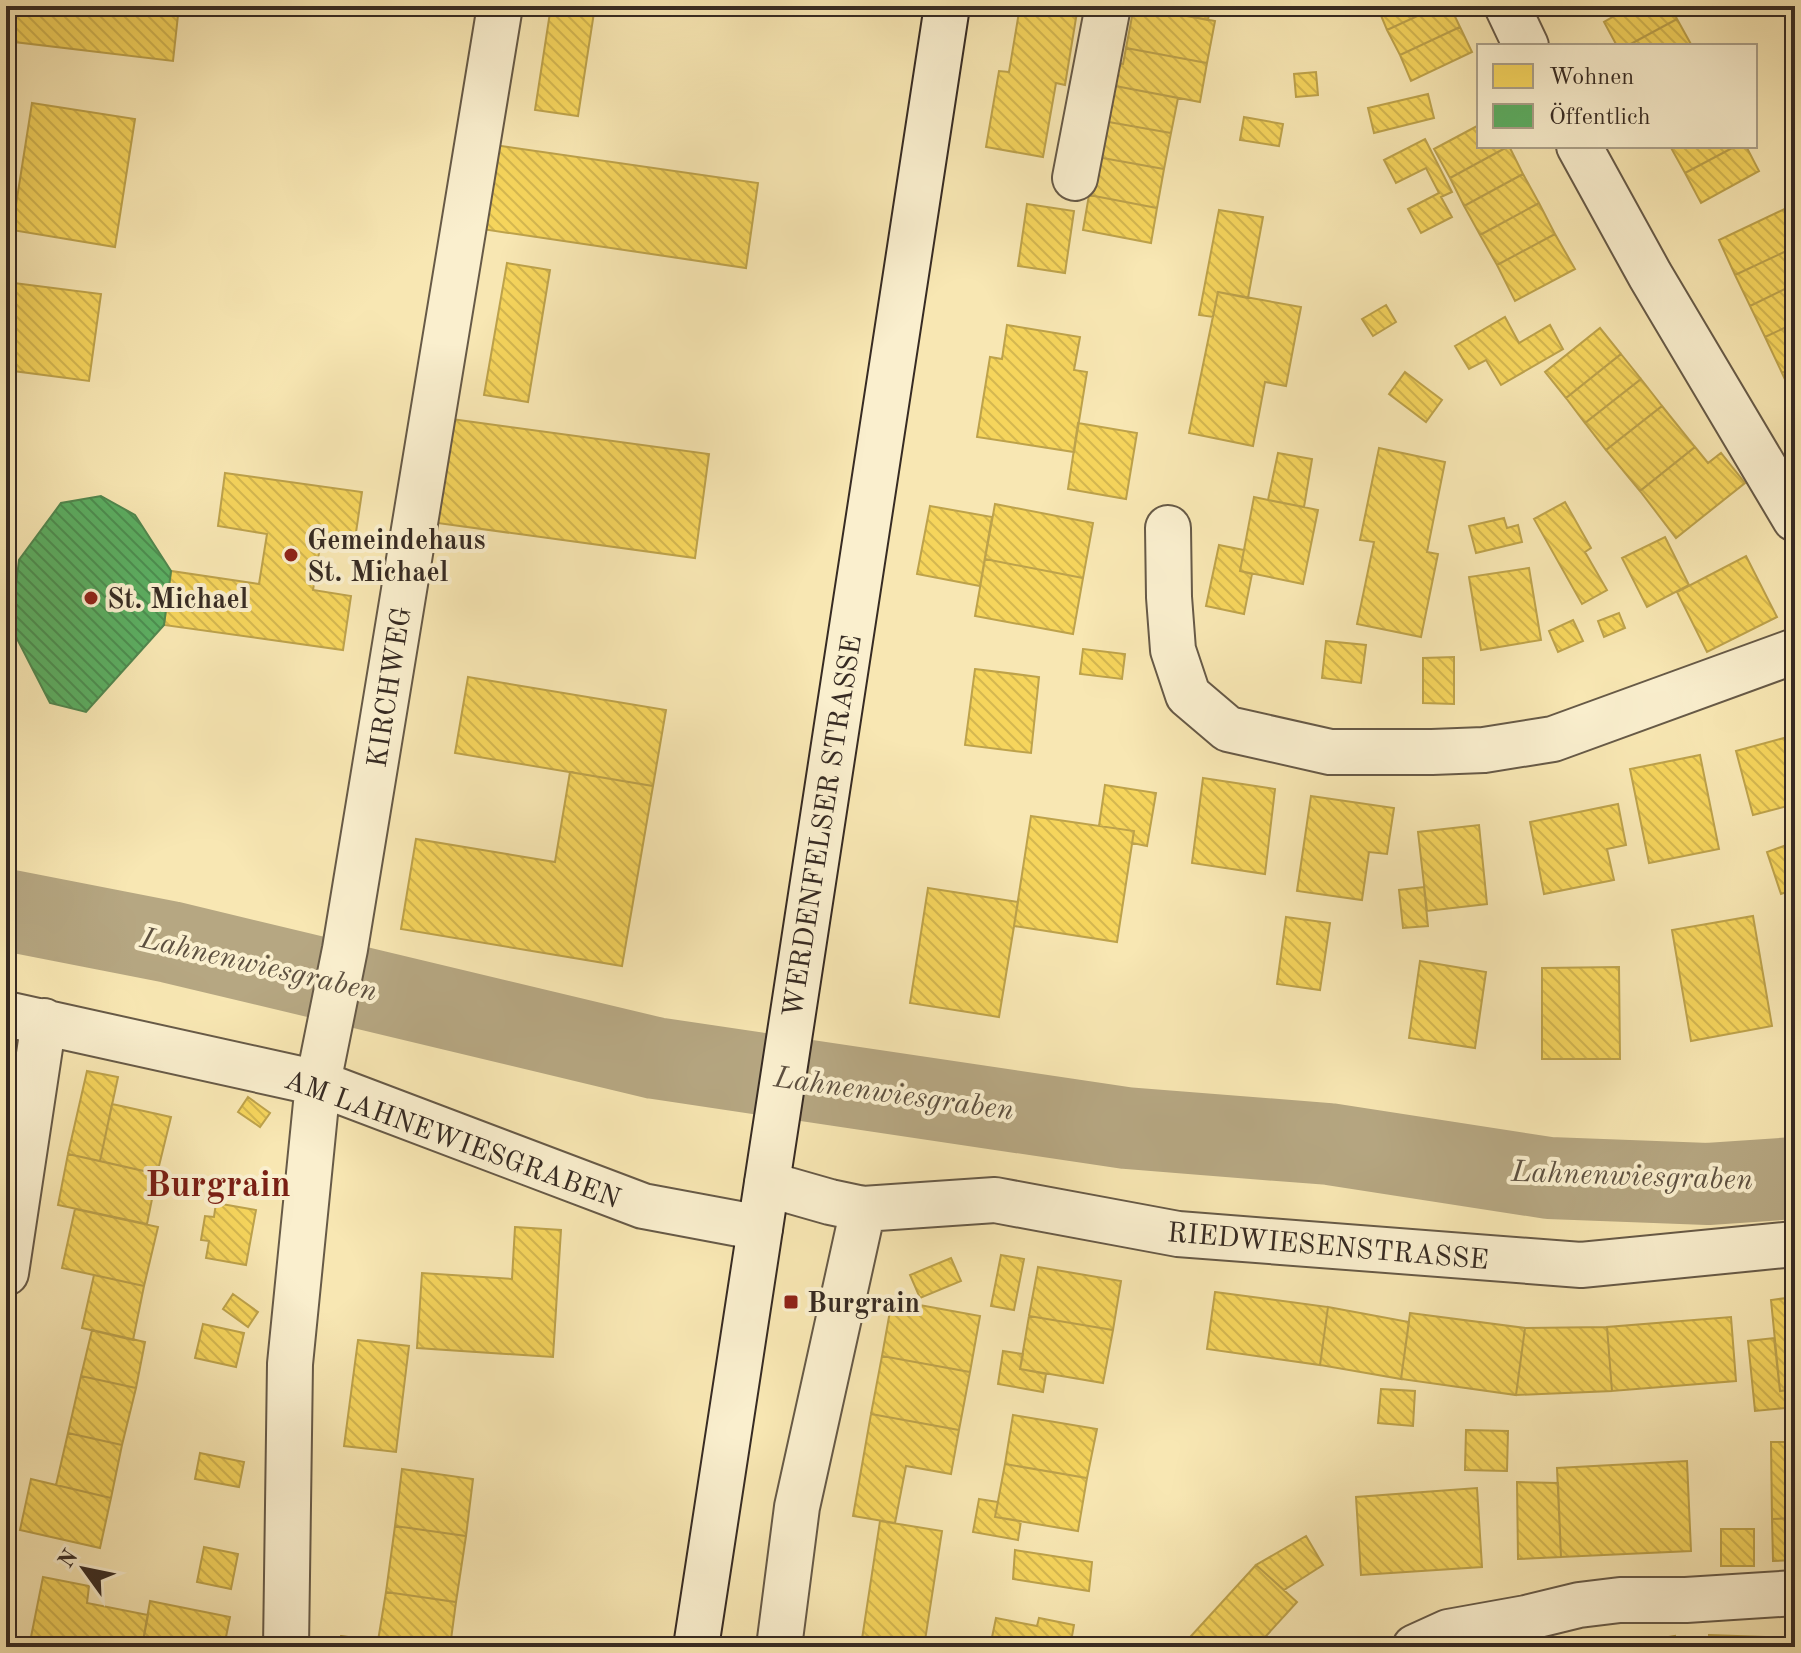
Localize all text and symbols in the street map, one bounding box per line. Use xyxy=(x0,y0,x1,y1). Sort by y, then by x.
legend xyxy=(1477,44,1757,148)
text: Wohnen xyxy=(1549,66,1634,90)
text: Öffentlich xyxy=(1549,102,1651,130)
place label: Gemeindehaus St. Michael xyxy=(307,528,485,588)
marker: Gemeindehaus St. Michael xyxy=(282,546,300,564)
place label: St. Michael xyxy=(107,587,249,615)
marker: St. Michael xyxy=(82,589,100,607)
street label: KIRCHWEG xyxy=(364,605,417,770)
street label: WERDENFELSER STRASSE xyxy=(780,633,868,1019)
water label: Lahnenwiesgraben xyxy=(136,924,380,1008)
water label: Lahnenwiesgraben xyxy=(771,1063,1016,1127)
street label: AM LAHNEWIESGRABEN xyxy=(280,1067,624,1215)
water label: Lahnenwiesgraben xyxy=(1509,1158,1753,1196)
district label: Burgrain xyxy=(145,1169,291,1205)
street label: RIEDWIESENSTRASSE xyxy=(1166,1220,1490,1276)
place label: Burgrain xyxy=(807,1291,920,1319)
marker: Burgrain xyxy=(782,1293,800,1311)
north arrow xyxy=(44,1529,124,1609)
text: N xyxy=(55,1546,83,1572)

